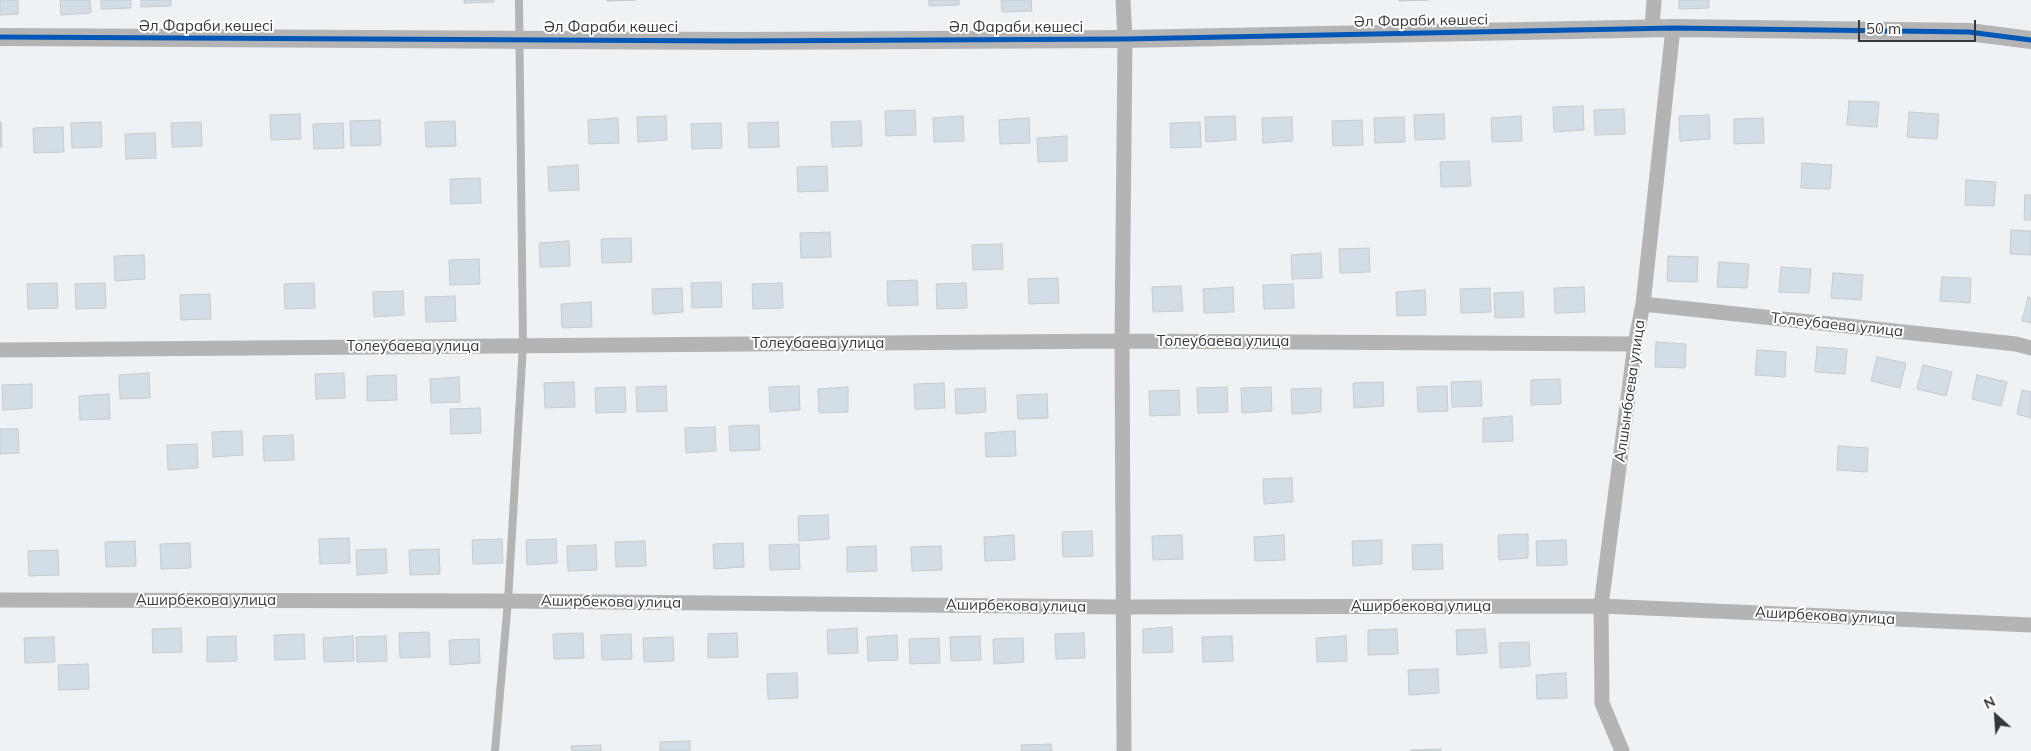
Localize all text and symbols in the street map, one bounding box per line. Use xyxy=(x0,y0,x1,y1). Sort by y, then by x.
scale bar xyxy=(1861,10,1978,42)
street label: Әл Фараби көшесі xyxy=(1354,11,1488,31)
street label: Әл Фараби көшесі xyxy=(139,17,273,35)
street label: Әл Фараби көшесі xyxy=(544,18,678,36)
street label: Әл Фараби көшесі xyxy=(949,18,1083,36)
text: 50 m xyxy=(1866,19,1901,38)
street label: Толеубаева улица xyxy=(1770,309,1904,341)
street label: Алшынбаева улица xyxy=(1611,319,1649,463)
street label: Толеубаева улица xyxy=(1157,332,1289,350)
street label: Толеубаева улица xyxy=(752,334,884,352)
street label: Толеубаева улица xyxy=(347,337,479,355)
street label: Аширбекова улица xyxy=(136,591,276,609)
street label: Аширбекова улица xyxy=(541,592,681,612)
street label: Аширбекова улица xyxy=(946,596,1086,616)
street label: Аширбекова улица xyxy=(1351,597,1491,615)
street label: Аширбекова улица xyxy=(1754,603,1896,629)
north arrow xyxy=(1971,691,2021,741)
text: N xyxy=(1981,692,1998,713)

